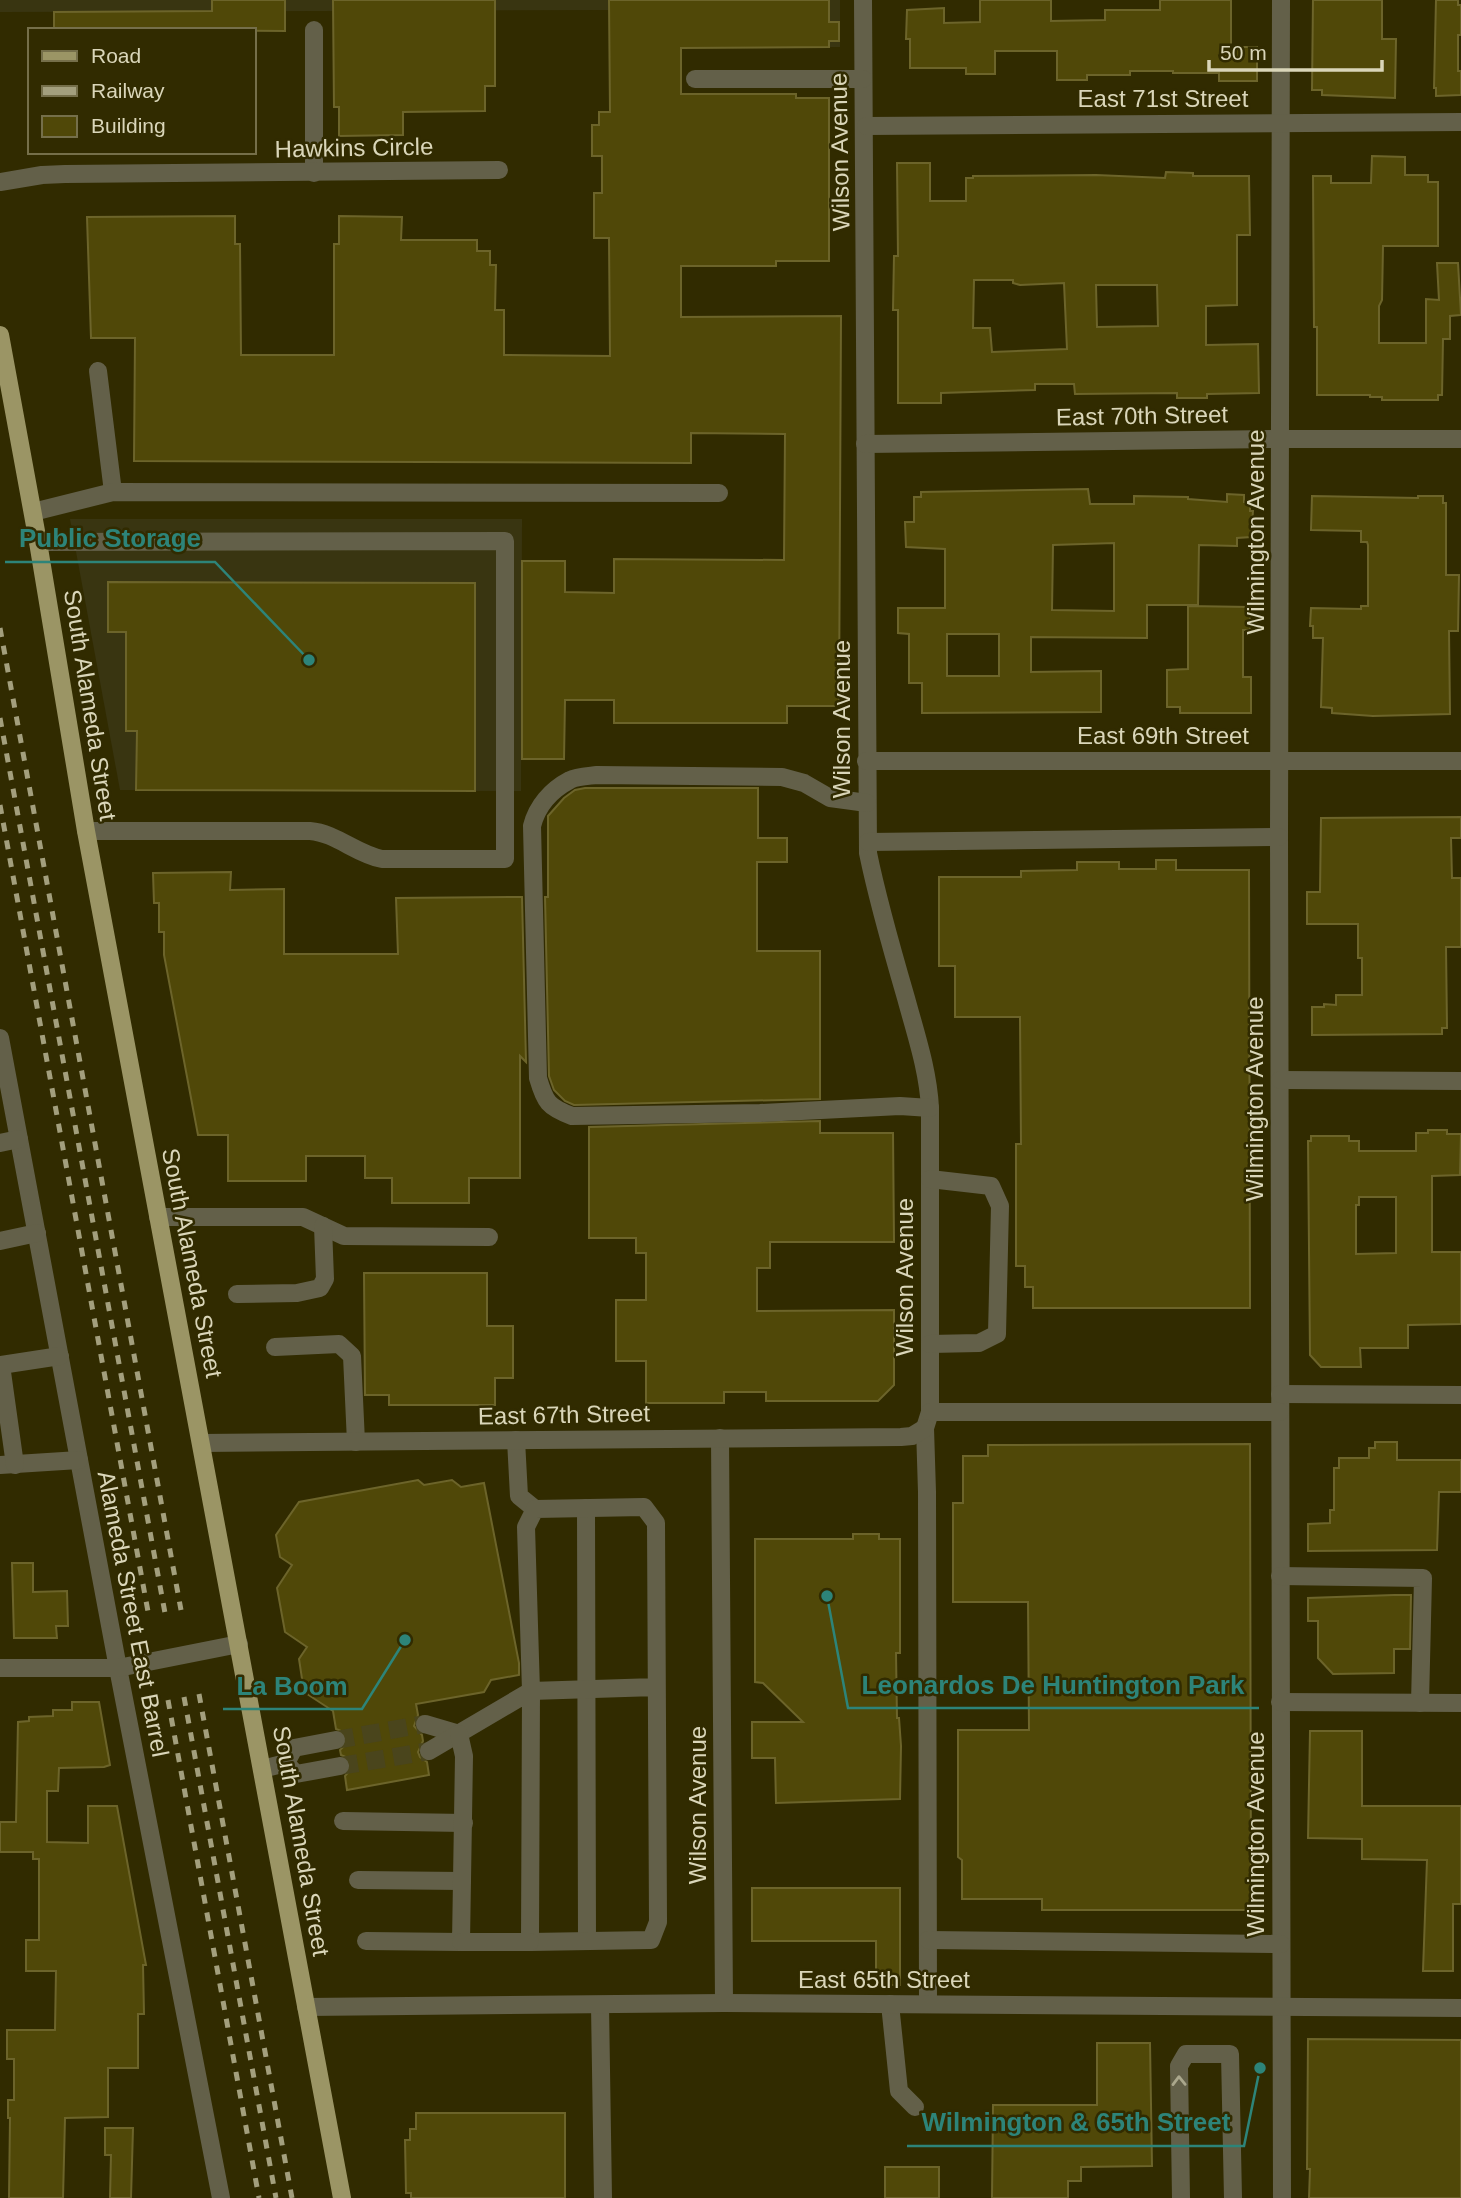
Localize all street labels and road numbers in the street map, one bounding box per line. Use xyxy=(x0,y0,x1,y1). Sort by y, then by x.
street label: Wilson Avenue xyxy=(825,73,854,231)
street label: East 71st Street xyxy=(1078,85,1249,112)
street label: Hawkins Circle xyxy=(274,133,434,162)
street label: East 70th Street xyxy=(1056,400,1229,430)
street label: Wilmington Avenue xyxy=(1242,429,1269,635)
street label: South Alameda Street xyxy=(59,588,122,823)
street label: Wilson Avenue xyxy=(828,640,855,798)
street label: East 69th Street xyxy=(1077,722,1249,749)
street label: Wilmington Avenue xyxy=(1241,996,1268,1202)
street label: South Alameda Street xyxy=(157,1146,228,1380)
street label: Wilson Avenue xyxy=(891,1198,918,1356)
street label: East 67th Street xyxy=(478,1399,651,1429)
street label: Alameda Street East Barrel xyxy=(92,1469,174,1759)
street label: South Alameda Street xyxy=(268,1724,335,1959)
street label: Wilson Avenue xyxy=(684,1726,711,1884)
street label: Wilmington Avenue xyxy=(1242,1731,1269,1937)
street label: East 65th Street xyxy=(798,1966,970,1993)

